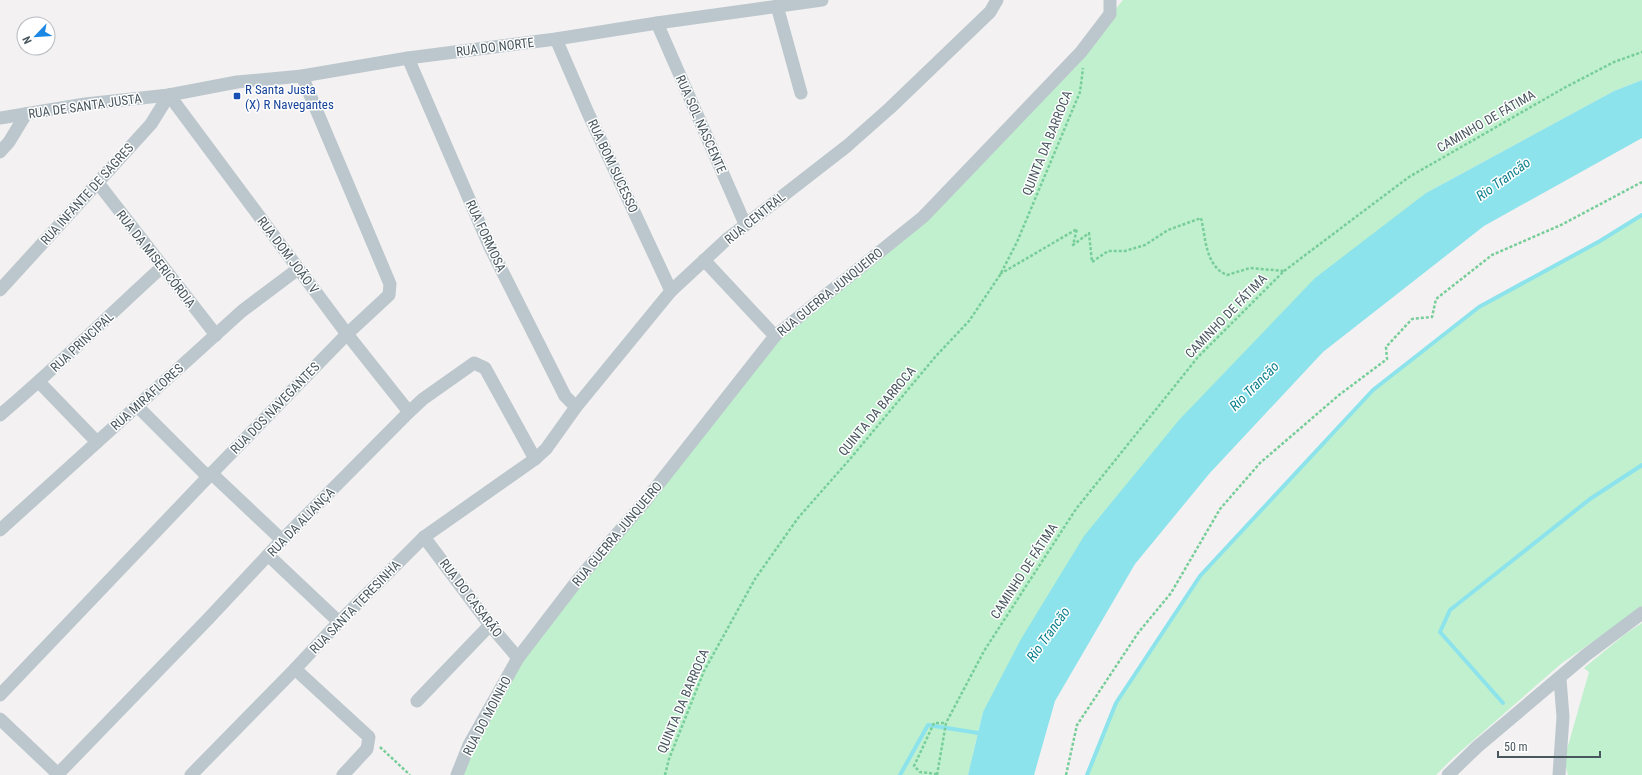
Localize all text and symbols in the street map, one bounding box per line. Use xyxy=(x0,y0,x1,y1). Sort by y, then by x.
north arrow xyxy=(16,16,56,56)
text: N xyxy=(20,34,35,46)
street label: RUA DO NORTE xyxy=(455,35,535,59)
street label: RUA SOL NASCENTE xyxy=(673,73,729,175)
place label: R Santa Justa (X) R Navegantes xyxy=(245,82,334,112)
street label: CAMINHO DE FÁTIMA xyxy=(1434,86,1538,155)
street label: QUINTA DA BARROCA xyxy=(1019,88,1075,198)
street label: RUA DE SANTA JUSTA xyxy=(27,91,143,121)
marker: R Santa Justa (X) R Navegantes xyxy=(232,91,242,101)
street label: RUA BOM SUCESSO xyxy=(585,117,641,215)
street label: RUA INFANTE DE SAGRES xyxy=(37,140,137,248)
water label: Rio Trancão xyxy=(1473,154,1533,204)
street label: RUA CENTRAL xyxy=(722,189,788,247)
street label: RUA FORMOSA xyxy=(463,198,509,275)
street label: RUA DA MISERICÓRDIA xyxy=(113,207,199,311)
street label: RUA DOM JOÃO V xyxy=(254,213,323,297)
street label: RUA GUERRA JUNQUEIRO xyxy=(774,245,886,339)
street label: CAMINHO DE FÁTIMA xyxy=(1182,271,1270,361)
street label: RUA PRINCIPAL xyxy=(47,309,117,375)
water label: Rio Trancão xyxy=(1226,358,1282,414)
street label: RUA DOS NAVEGANTES xyxy=(227,359,323,457)
street label: RUA MIRAFLORES xyxy=(108,360,186,433)
street label: QUINTA DA BARROCA xyxy=(835,363,919,459)
street label: RUA GUERRA JUNQUEIRO xyxy=(569,479,665,589)
street label: RUA DA ALIANÇA xyxy=(264,484,338,560)
street label: CAMINHO DE FÁTIMA xyxy=(987,520,1061,622)
street label: RUA DO CASARÃO xyxy=(437,555,506,640)
street label: RUA SANTA TERESINHA xyxy=(307,557,404,657)
water label: Rio Trancão xyxy=(1023,604,1073,664)
street label: QUINTA DA BARROCA xyxy=(654,646,712,755)
street label: RUA DO MOINHO xyxy=(460,674,514,758)
scale bar xyxy=(1498,733,1600,759)
text: 50 m xyxy=(1504,740,1528,754)

